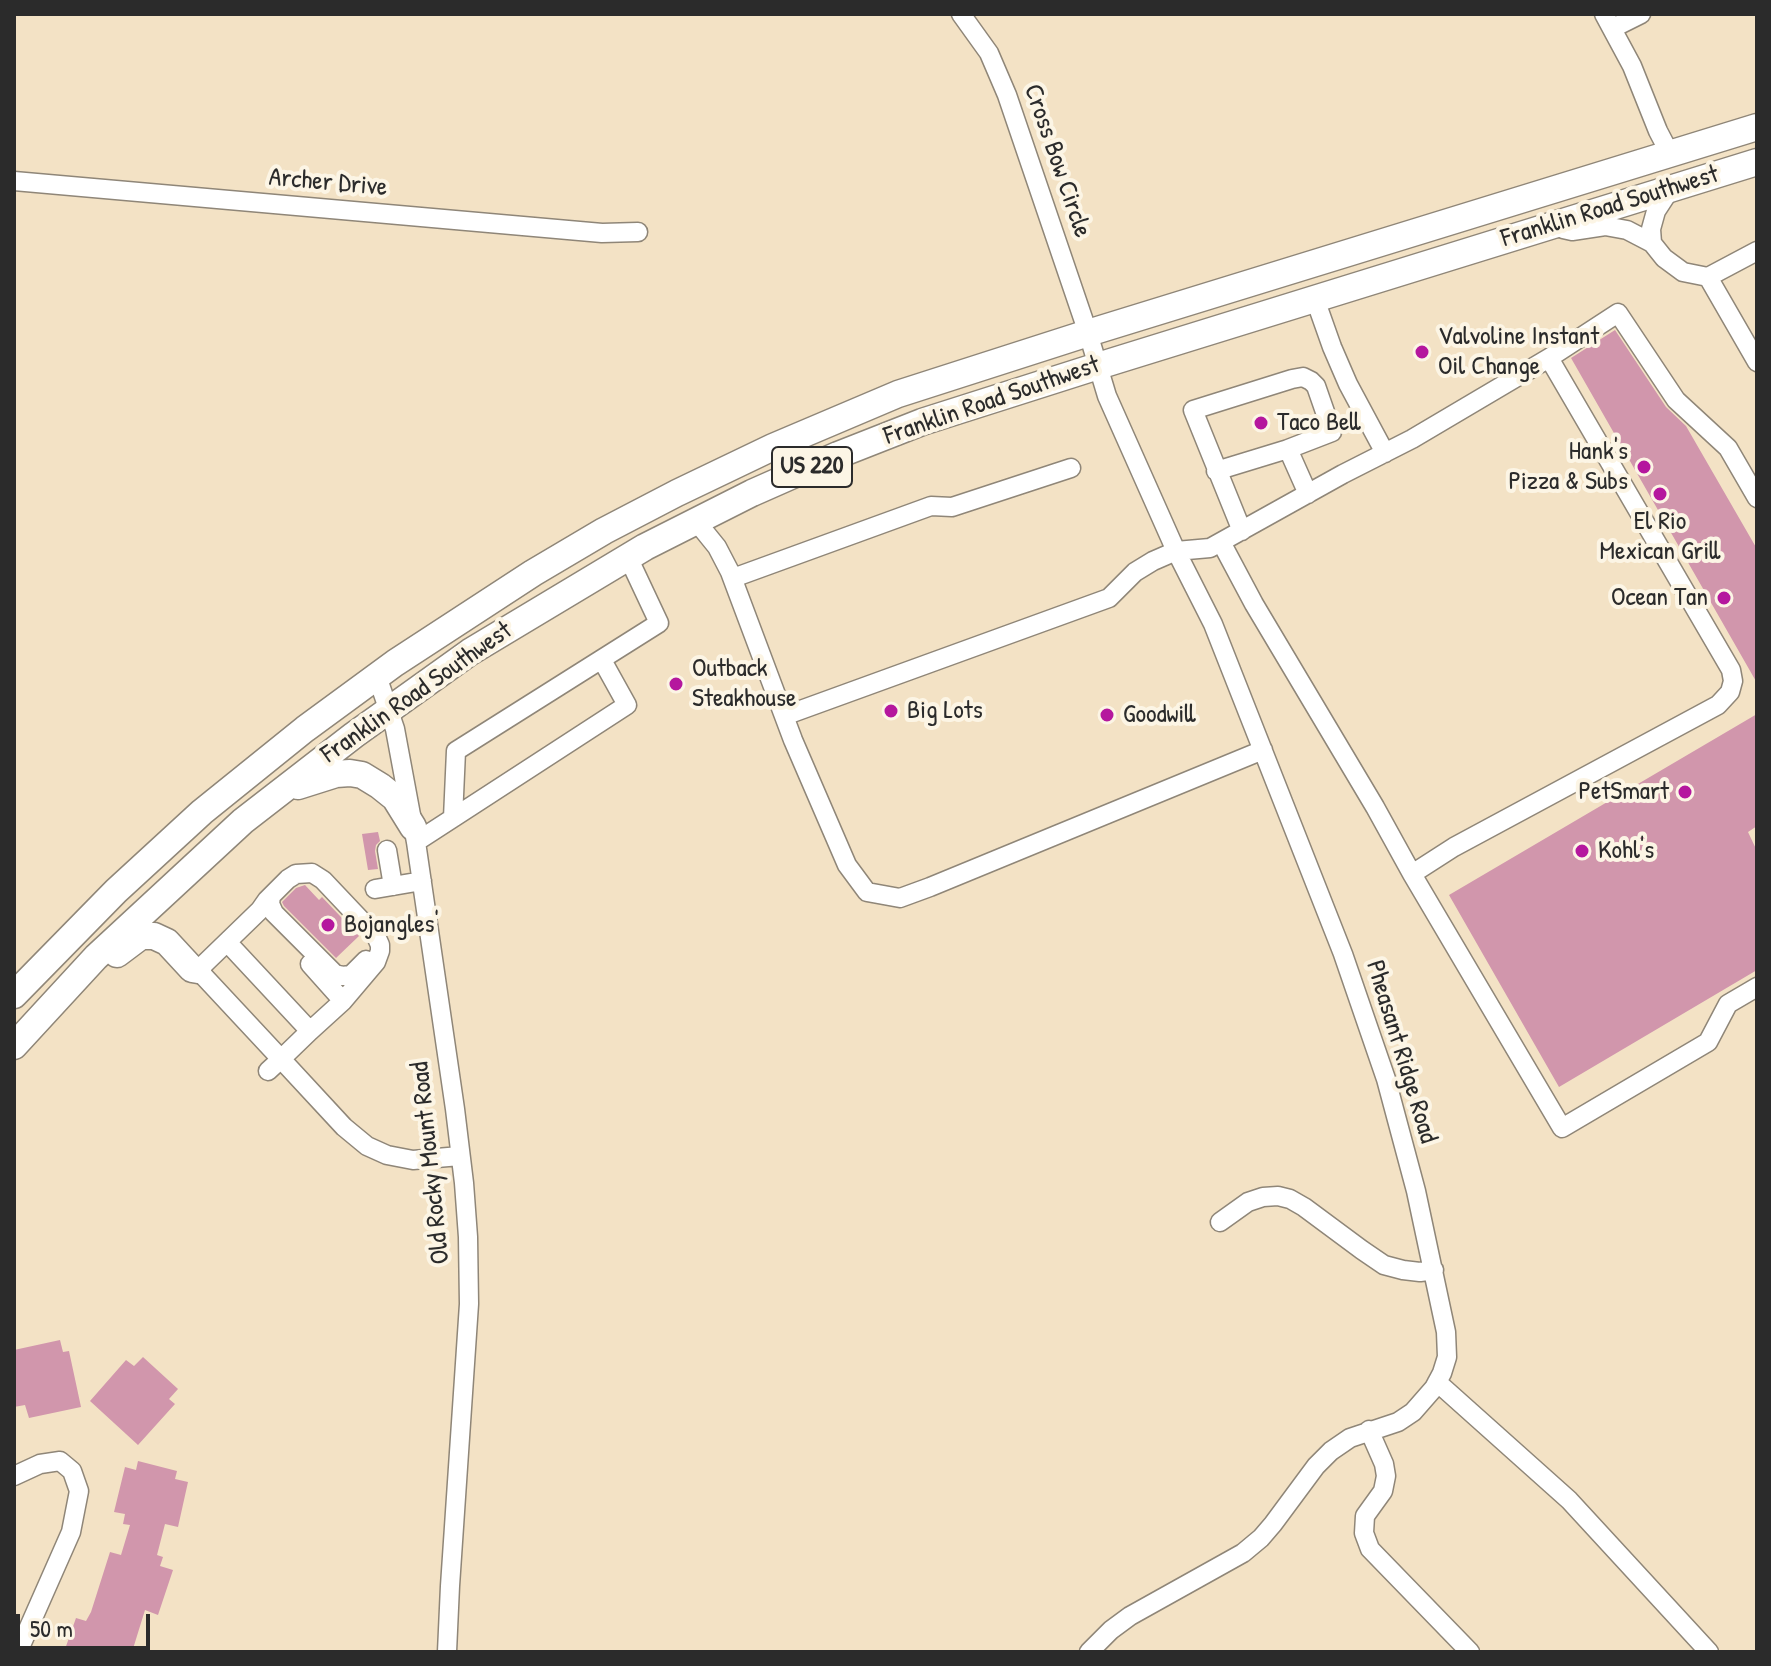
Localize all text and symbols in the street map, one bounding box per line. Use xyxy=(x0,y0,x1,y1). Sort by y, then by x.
street label: Cross Bow Circle xyxy=(1016,80,1098,242)
street label: Franklin Road Southwest xyxy=(1498,159,1722,255)
street label: Archer Drive xyxy=(267,162,389,204)
place label: Valvoline Instant Oil Change xyxy=(1438,321,1599,382)
marker: Valvoline Instant Oil Change xyxy=(1413,343,1431,361)
street label: Franklin Road Southwest xyxy=(880,350,1104,452)
place label: Taco Bell xyxy=(1277,407,1361,439)
marker: Taco Bell xyxy=(1252,414,1270,432)
place label: Hank's Pizza & Subs xyxy=(1508,436,1628,498)
road number: US 220 xyxy=(772,447,852,487)
marker: Hank's Pizza & Subs xyxy=(1635,458,1653,476)
marker: El Rio Mexican Grill xyxy=(1651,485,1669,503)
place label: El Rio Mexican Grill xyxy=(1600,506,1720,568)
place label: Ocean Tan xyxy=(1611,582,1708,614)
marker: Ocean Tan xyxy=(1715,589,1733,607)
street label: Franklin Road Southwest xyxy=(316,616,518,770)
place label: Outback Steakhouse xyxy=(692,653,796,714)
marker: Outback Steakhouse xyxy=(667,675,685,693)
place label: Big Lots xyxy=(907,695,983,727)
place label: Goodwill xyxy=(1123,699,1196,731)
marker: Big Lots xyxy=(882,702,900,720)
marker: Goodwill xyxy=(1098,706,1116,724)
place label: PetSmart xyxy=(1578,776,1669,808)
marker: PetSmart xyxy=(1676,783,1694,801)
place label: Kohl's xyxy=(1598,835,1654,867)
marker: Kohl's xyxy=(1573,842,1591,860)
place label: Bojangles' xyxy=(344,909,439,941)
marker: Bojangles' xyxy=(319,916,337,934)
street label: Pheasant Ridge Road xyxy=(1358,957,1444,1147)
street label: Old Rocky Mount Road xyxy=(405,1060,457,1266)
scale bar xyxy=(20,1598,154,1648)
text: 50 m xyxy=(30,1612,73,1644)

